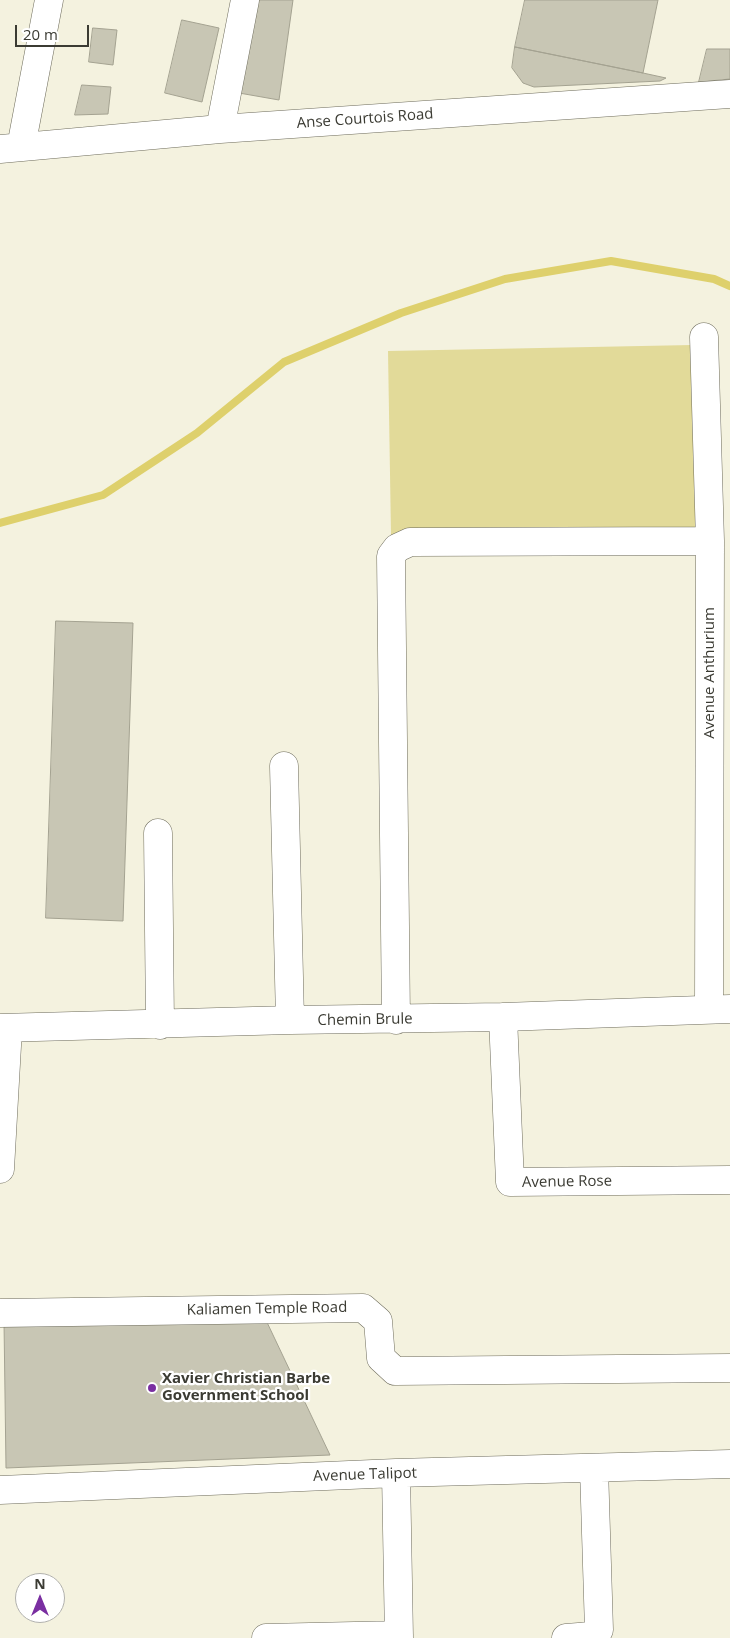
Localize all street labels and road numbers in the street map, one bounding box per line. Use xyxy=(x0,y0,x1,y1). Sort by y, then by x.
street label: Anse Courtois Road xyxy=(296,105,434,133)
street label: Avenue Anthurium xyxy=(701,607,719,739)
street label: Chemin Brule xyxy=(317,1010,413,1030)
street label: Avenue Rose xyxy=(522,1172,612,1192)
street label: Kaliamen Temple Road xyxy=(187,1299,347,1319)
street label: Avenue Talipot xyxy=(313,1464,417,1486)

